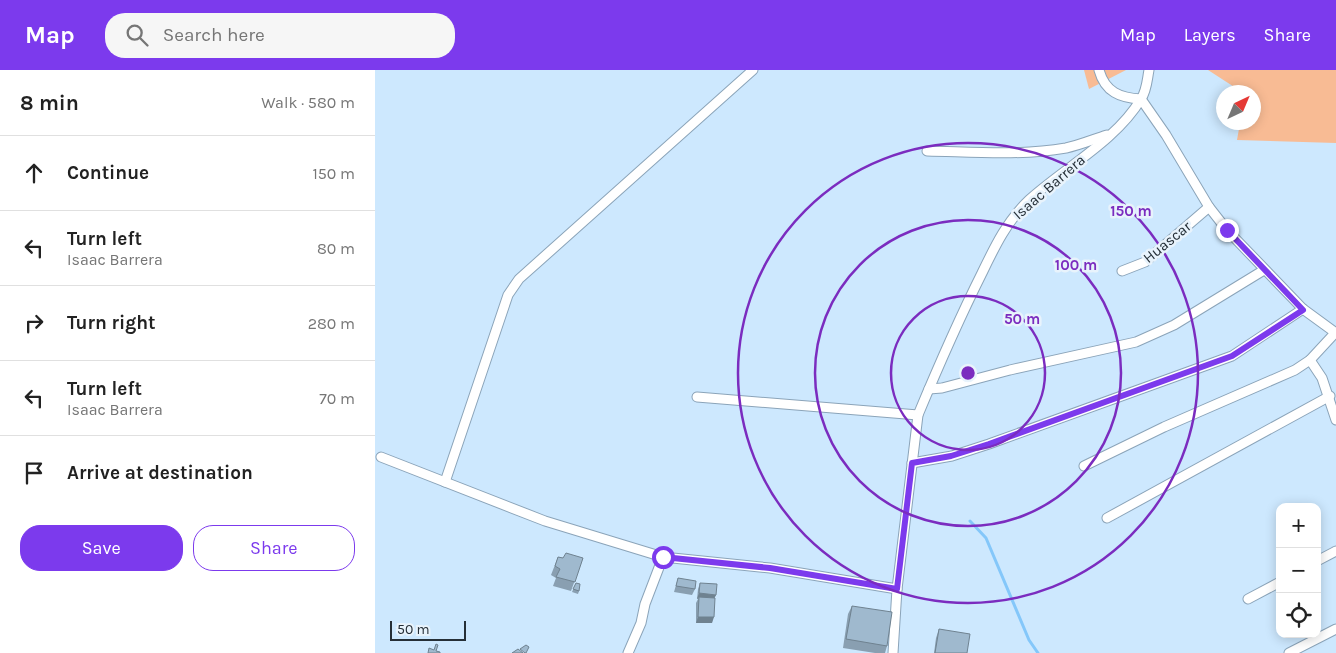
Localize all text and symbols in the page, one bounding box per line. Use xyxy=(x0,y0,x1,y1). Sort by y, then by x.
search box xyxy=(105,13,455,58)
text: Map xyxy=(25,21,75,49)
icon: search xyxy=(123,21,151,49)
text: Search here xyxy=(163,24,265,46)
text: Map xyxy=(1120,24,1156,46)
text: Layers xyxy=(1184,24,1236,46)
text: Share xyxy=(1264,24,1311,46)
north arrow xyxy=(1216,85,1261,130)
text: 8 min xyxy=(20,91,79,115)
text: Walk · 580 m xyxy=(261,93,355,112)
street label: Isaac Barrera xyxy=(1009,151,1089,223)
icon: ahead xyxy=(20,159,48,187)
text: Continue xyxy=(67,162,149,184)
text: 150 m xyxy=(312,164,355,183)
text: 150 m xyxy=(1110,202,1152,220)
street label: Huascar xyxy=(1139,217,1195,267)
route end xyxy=(1216,219,1239,242)
text: Turn left xyxy=(67,228,142,250)
icon: left xyxy=(20,234,48,262)
text: 80 m xyxy=(317,239,355,258)
text: Isaac Barrera xyxy=(67,250,163,269)
text: 100 m xyxy=(1055,256,1097,274)
icon: right xyxy=(20,309,48,337)
text: 50 m xyxy=(1004,310,1040,328)
text: Turn right xyxy=(67,312,156,334)
text: 280 m xyxy=(308,314,355,333)
centre of rings xyxy=(959,364,977,382)
text: Turn left xyxy=(67,378,142,400)
icon: left xyxy=(20,384,48,412)
text: 70 m xyxy=(319,389,355,408)
text: Isaac Barrera xyxy=(67,400,163,419)
icon: arrive xyxy=(20,459,48,487)
text: Arrive at destination xyxy=(67,462,253,484)
map controls xyxy=(1276,503,1321,638)
button: + xyxy=(1276,503,1321,548)
button: Save xyxy=(20,525,183,571)
button: Share xyxy=(193,525,355,571)
route start xyxy=(652,546,675,569)
button: − xyxy=(1276,548,1321,593)
button: locate xyxy=(1276,593,1321,638)
scale bar xyxy=(390,618,466,641)
text: 50 m xyxy=(397,621,430,638)

